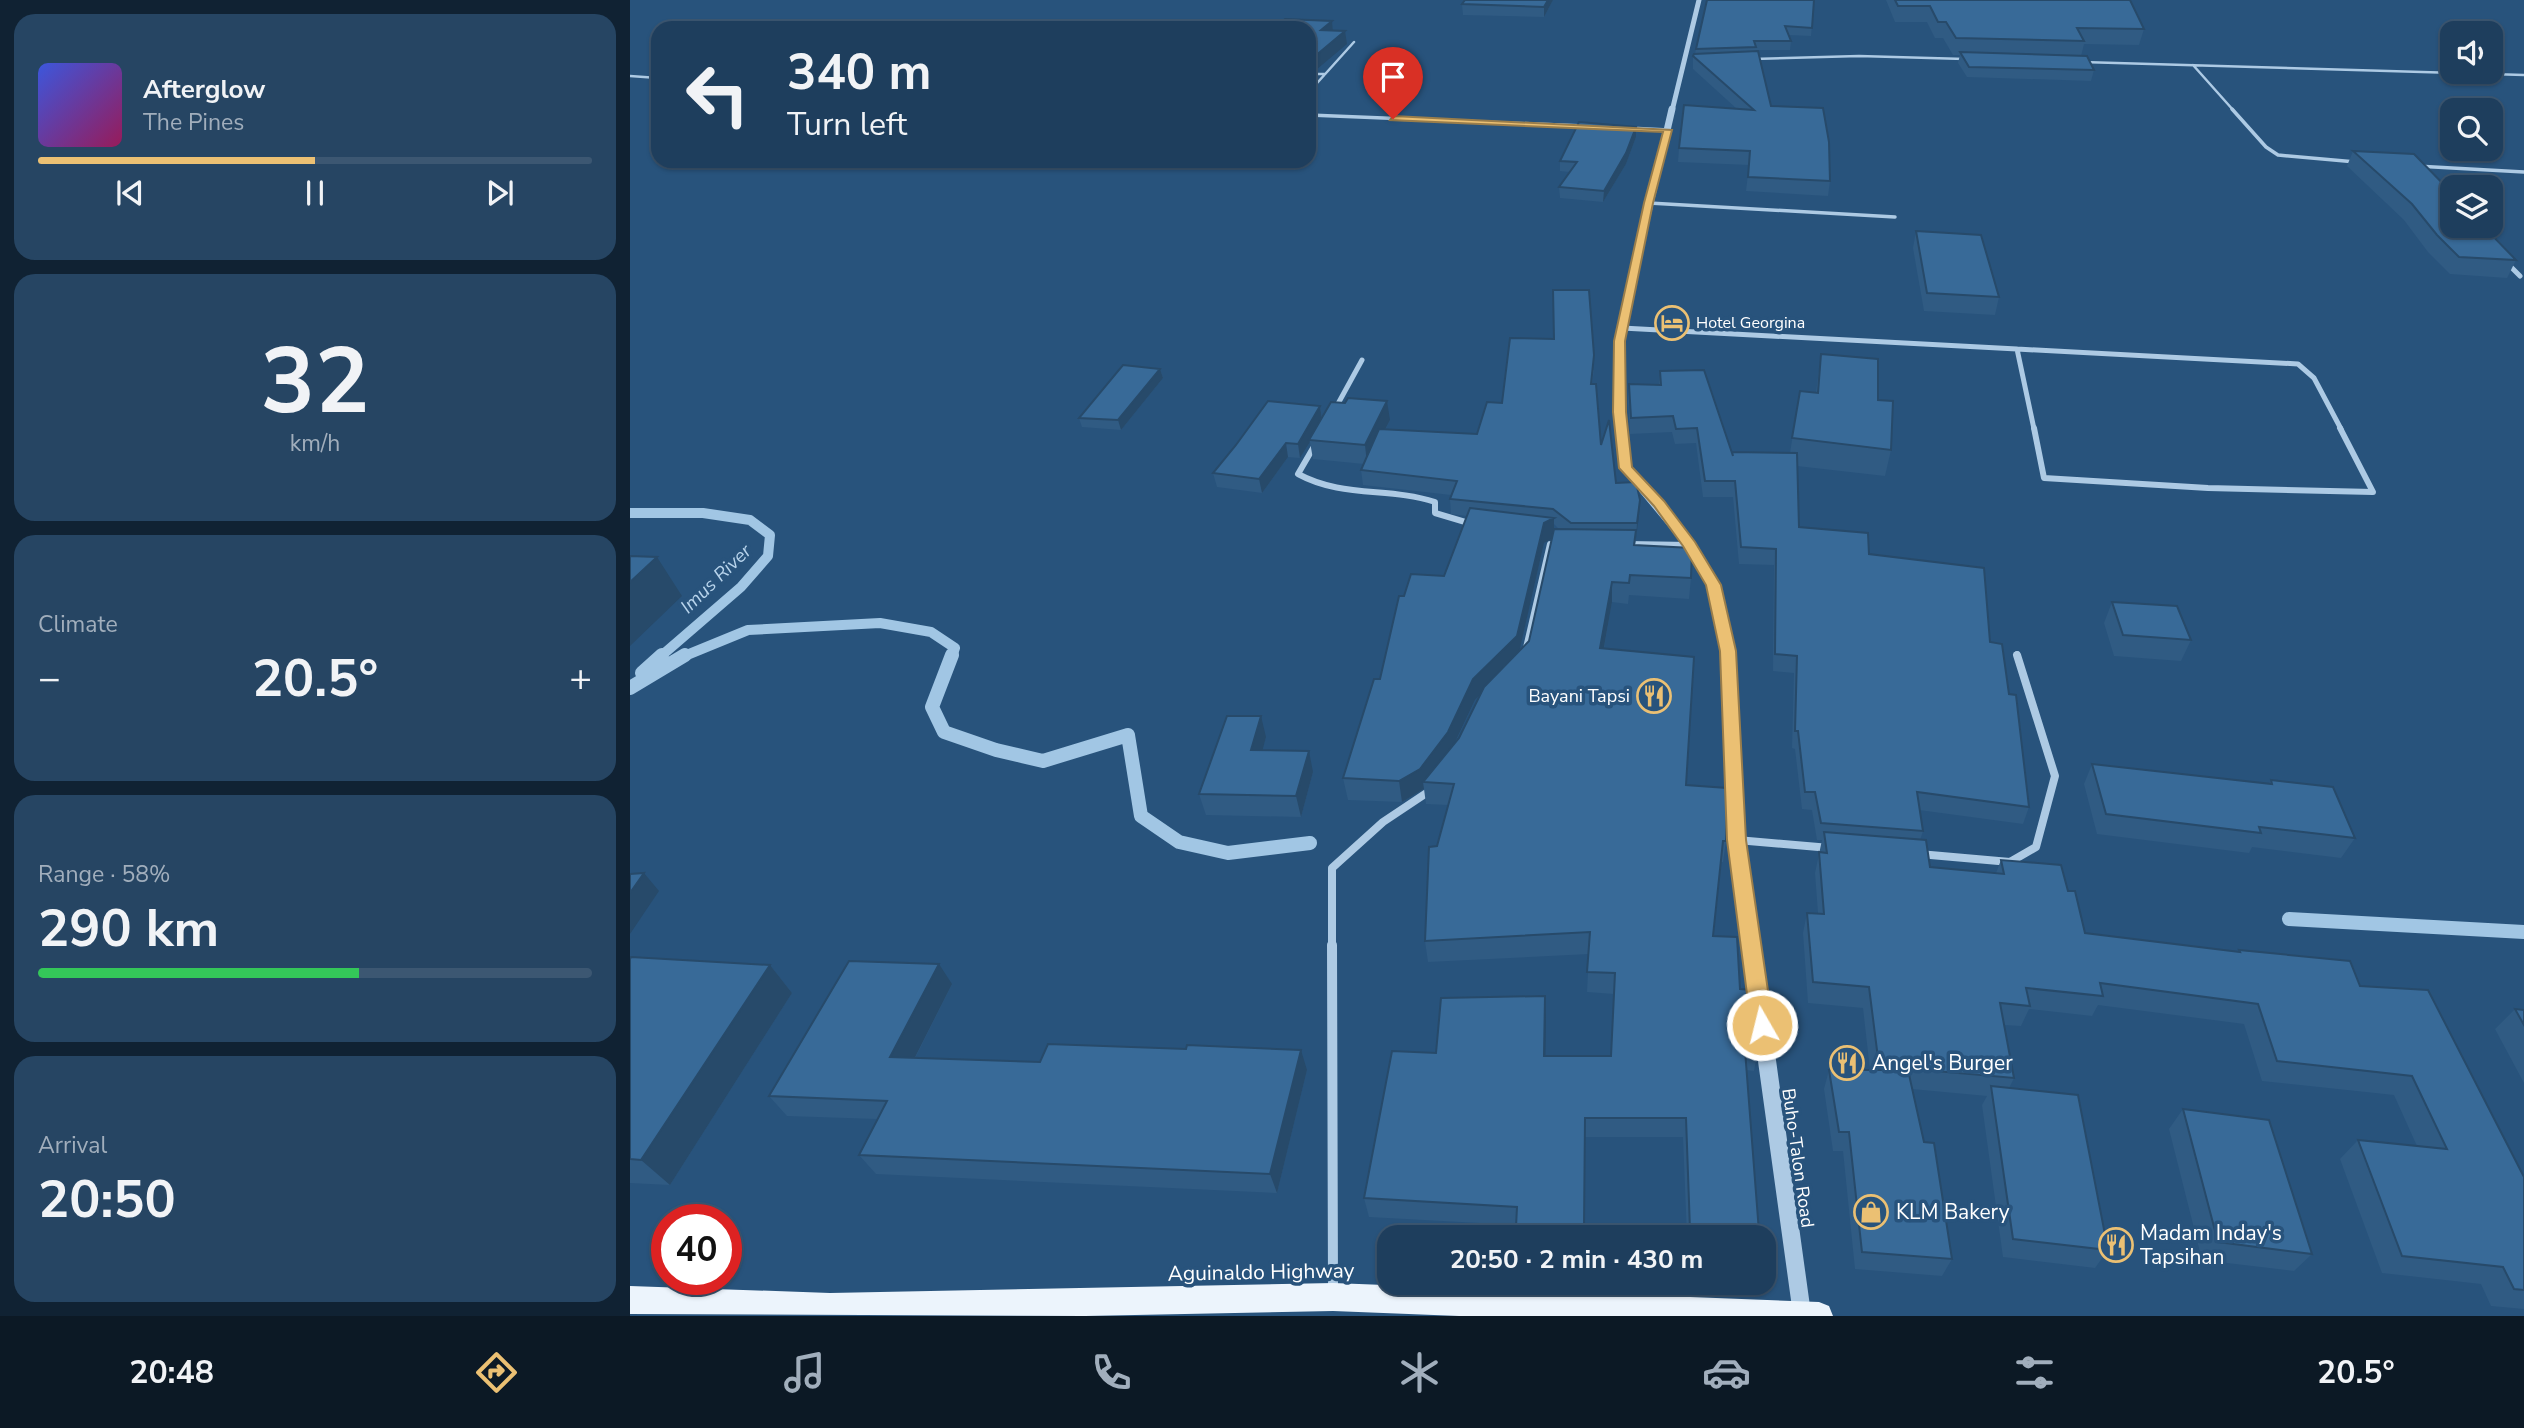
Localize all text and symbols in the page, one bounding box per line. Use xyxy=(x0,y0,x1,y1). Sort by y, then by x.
map controls xyxy=(2440,21,2503,238)
button: sound xyxy=(2440,21,2503,84)
text: 340 m xyxy=(787,39,931,106)
pin xyxy=(1363,47,1423,119)
icon: left xyxy=(672,49,763,140)
icon: arrive xyxy=(1374,58,1412,96)
text: Afterglow xyxy=(143,72,266,107)
button: search xyxy=(2440,98,2503,161)
text: Turn left xyxy=(787,103,907,146)
text: The Pines xyxy=(143,107,244,138)
icon: previous xyxy=(111,174,149,212)
icon: pause xyxy=(296,174,334,212)
icon: next xyxy=(481,174,519,212)
button: layers xyxy=(2440,175,2503,238)
hotel icon: Hotel Georgina xyxy=(1653,304,1691,342)
place label: Hotel Georgina xyxy=(1696,312,1805,334)
text: 32 xyxy=(260,320,370,444)
text: km/h xyxy=(290,428,340,459)
water label: Imus River xyxy=(675,538,758,619)
text: Climate xyxy=(38,609,118,640)
text: 20.5° xyxy=(252,643,378,714)
text: − xyxy=(38,653,61,704)
text: + xyxy=(569,653,592,704)
restaurant icon: Bayani Tapsi xyxy=(1635,677,1673,715)
place label: Bayani Tapsi xyxy=(1528,684,1630,708)
text: Range · 58% xyxy=(38,859,170,890)
text: 290 km xyxy=(38,893,219,964)
position arrow xyxy=(1725,988,1799,1062)
restaurant icon: Angel's Burger xyxy=(1828,1044,1866,1082)
place label: Angel's Burger xyxy=(1872,1049,2013,1077)
street label: Buho-Talon Road xyxy=(1776,1087,1820,1229)
text: Arrival xyxy=(38,1130,107,1161)
text: 20:50 xyxy=(38,1164,176,1235)
shop icon: KLM Bakery xyxy=(1852,1193,1890,1231)
place label: KLM Bakery xyxy=(1896,1198,2010,1226)
speed limit sign: 40 xyxy=(651,1204,742,1295)
place label: Madam Inday's Tapsihan xyxy=(2140,1219,2282,1271)
restaurant icon: Madam Inday's Tapsihan xyxy=(2097,1226,2135,1264)
text: 20:50 · 2 min · 430 m xyxy=(1450,1242,1703,1277)
street label: Aguinaldo Highway xyxy=(1167,1256,1355,1288)
icon: directions xyxy=(472,1348,521,1397)
icon: music xyxy=(780,1348,829,1397)
icon: phone xyxy=(1087,1348,1136,1397)
icon: climate xyxy=(1395,1348,1444,1397)
icon: car xyxy=(1702,1348,1751,1397)
icon: filters xyxy=(2010,1348,2059,1397)
text: 20:48 xyxy=(129,1351,214,1394)
text: 20.5° xyxy=(2317,1351,2395,1394)

